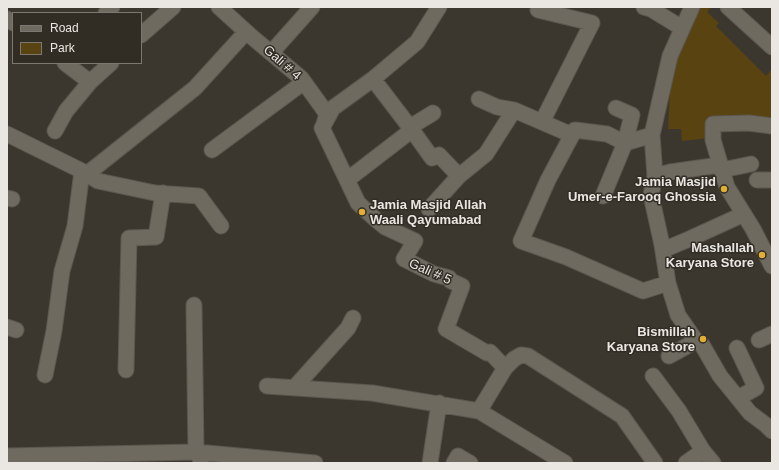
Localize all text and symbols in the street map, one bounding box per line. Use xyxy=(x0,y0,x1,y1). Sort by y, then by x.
legend xyxy=(12,12,142,64)
text: Road xyxy=(50,21,79,35)
text: Park xyxy=(50,41,75,55)
street label: Gali # 4 xyxy=(260,42,304,84)
place label: Jamia Masjid Umer-e-Farooq Ghossia xyxy=(568,174,716,205)
marker: Jamia Masjid Umer-e-Farooq Ghossia xyxy=(719,184,729,194)
place label: Jamia Masjid Allah Waali Qayumabad xyxy=(370,197,486,228)
marker: Jamia Masjid Allah Waali Qayumabad xyxy=(357,207,367,217)
place label: Mashallah Karyana Store xyxy=(666,240,754,271)
marker: Mashallah Karyana Store xyxy=(757,250,767,260)
street label: Gali # 5 xyxy=(406,256,454,288)
place label: Bismillah Karyana Store xyxy=(607,324,695,355)
marker: Bismillah Karyana Store xyxy=(698,334,708,344)

